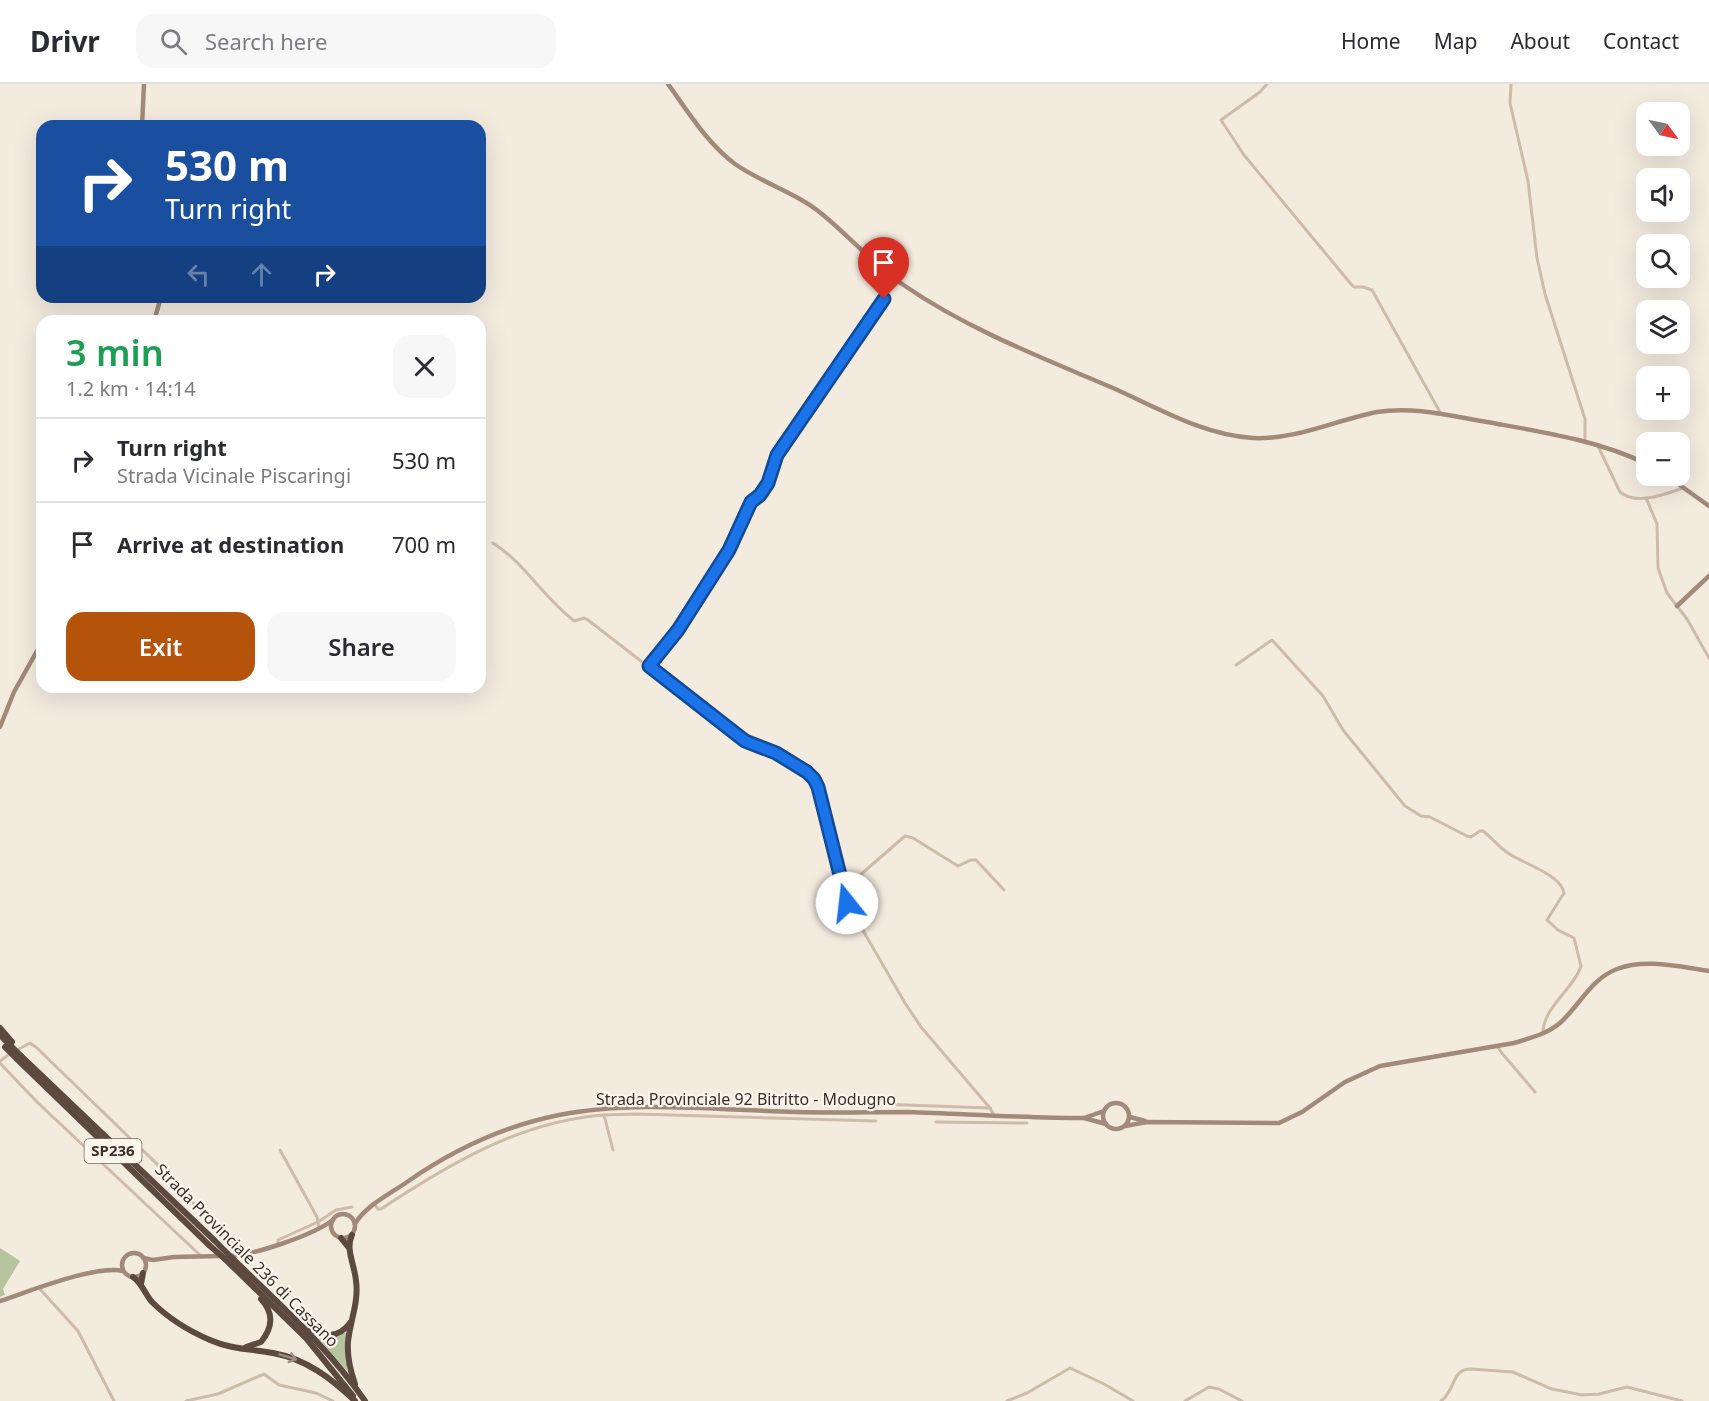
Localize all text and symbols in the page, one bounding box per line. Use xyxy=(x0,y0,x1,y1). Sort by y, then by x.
search box xyxy=(136,14,556,68)
text: Drivr xyxy=(30,22,100,60)
icon: search xyxy=(157,25,190,58)
text: Search here xyxy=(205,26,327,56)
text: Home xyxy=(1341,27,1401,55)
text: Map xyxy=(1434,27,1477,55)
text: About xyxy=(1510,27,1570,55)
text: Contact xyxy=(1603,27,1679,55)
north arrow xyxy=(1636,102,1690,156)
map controls xyxy=(1636,102,1690,486)
text: 530 m xyxy=(165,136,289,193)
icon: right xyxy=(66,144,144,222)
button: sound xyxy=(1636,168,1690,222)
text: Turn right xyxy=(165,190,291,227)
button: search xyxy=(1636,234,1690,288)
pin xyxy=(858,237,909,299)
icon: arrive xyxy=(867,246,900,279)
icon: left xyxy=(182,258,215,291)
icon: ahead xyxy=(245,258,278,291)
icon: right xyxy=(308,258,341,291)
button: layers xyxy=(1636,300,1690,354)
text: 3 min xyxy=(66,328,164,377)
button: close xyxy=(393,335,456,398)
button: + xyxy=(1636,366,1690,420)
text: 1.2 km · 14:14 xyxy=(66,375,196,402)
text: Turn right xyxy=(117,432,227,462)
button: − xyxy=(1636,432,1690,486)
icon: right xyxy=(66,444,99,477)
text: 530 m xyxy=(392,445,456,475)
text: Strada Vicinale Piscaringi xyxy=(117,462,351,489)
icon: arrive xyxy=(66,528,99,561)
text: Arrive at destination xyxy=(117,529,344,559)
text: 700 m xyxy=(392,529,456,559)
button: Exit xyxy=(66,612,255,681)
button: Share xyxy=(267,612,456,681)
position arrow xyxy=(815,871,879,935)
street label: Strada Provinciale 92 Bitritto - Modugno xyxy=(596,1088,896,1110)
road number: SP236 xyxy=(84,1139,142,1163)
street label: Strada Provinciale 236 di Cassano xyxy=(150,1158,344,1352)
one-way arrow xyxy=(278,1352,297,1363)

